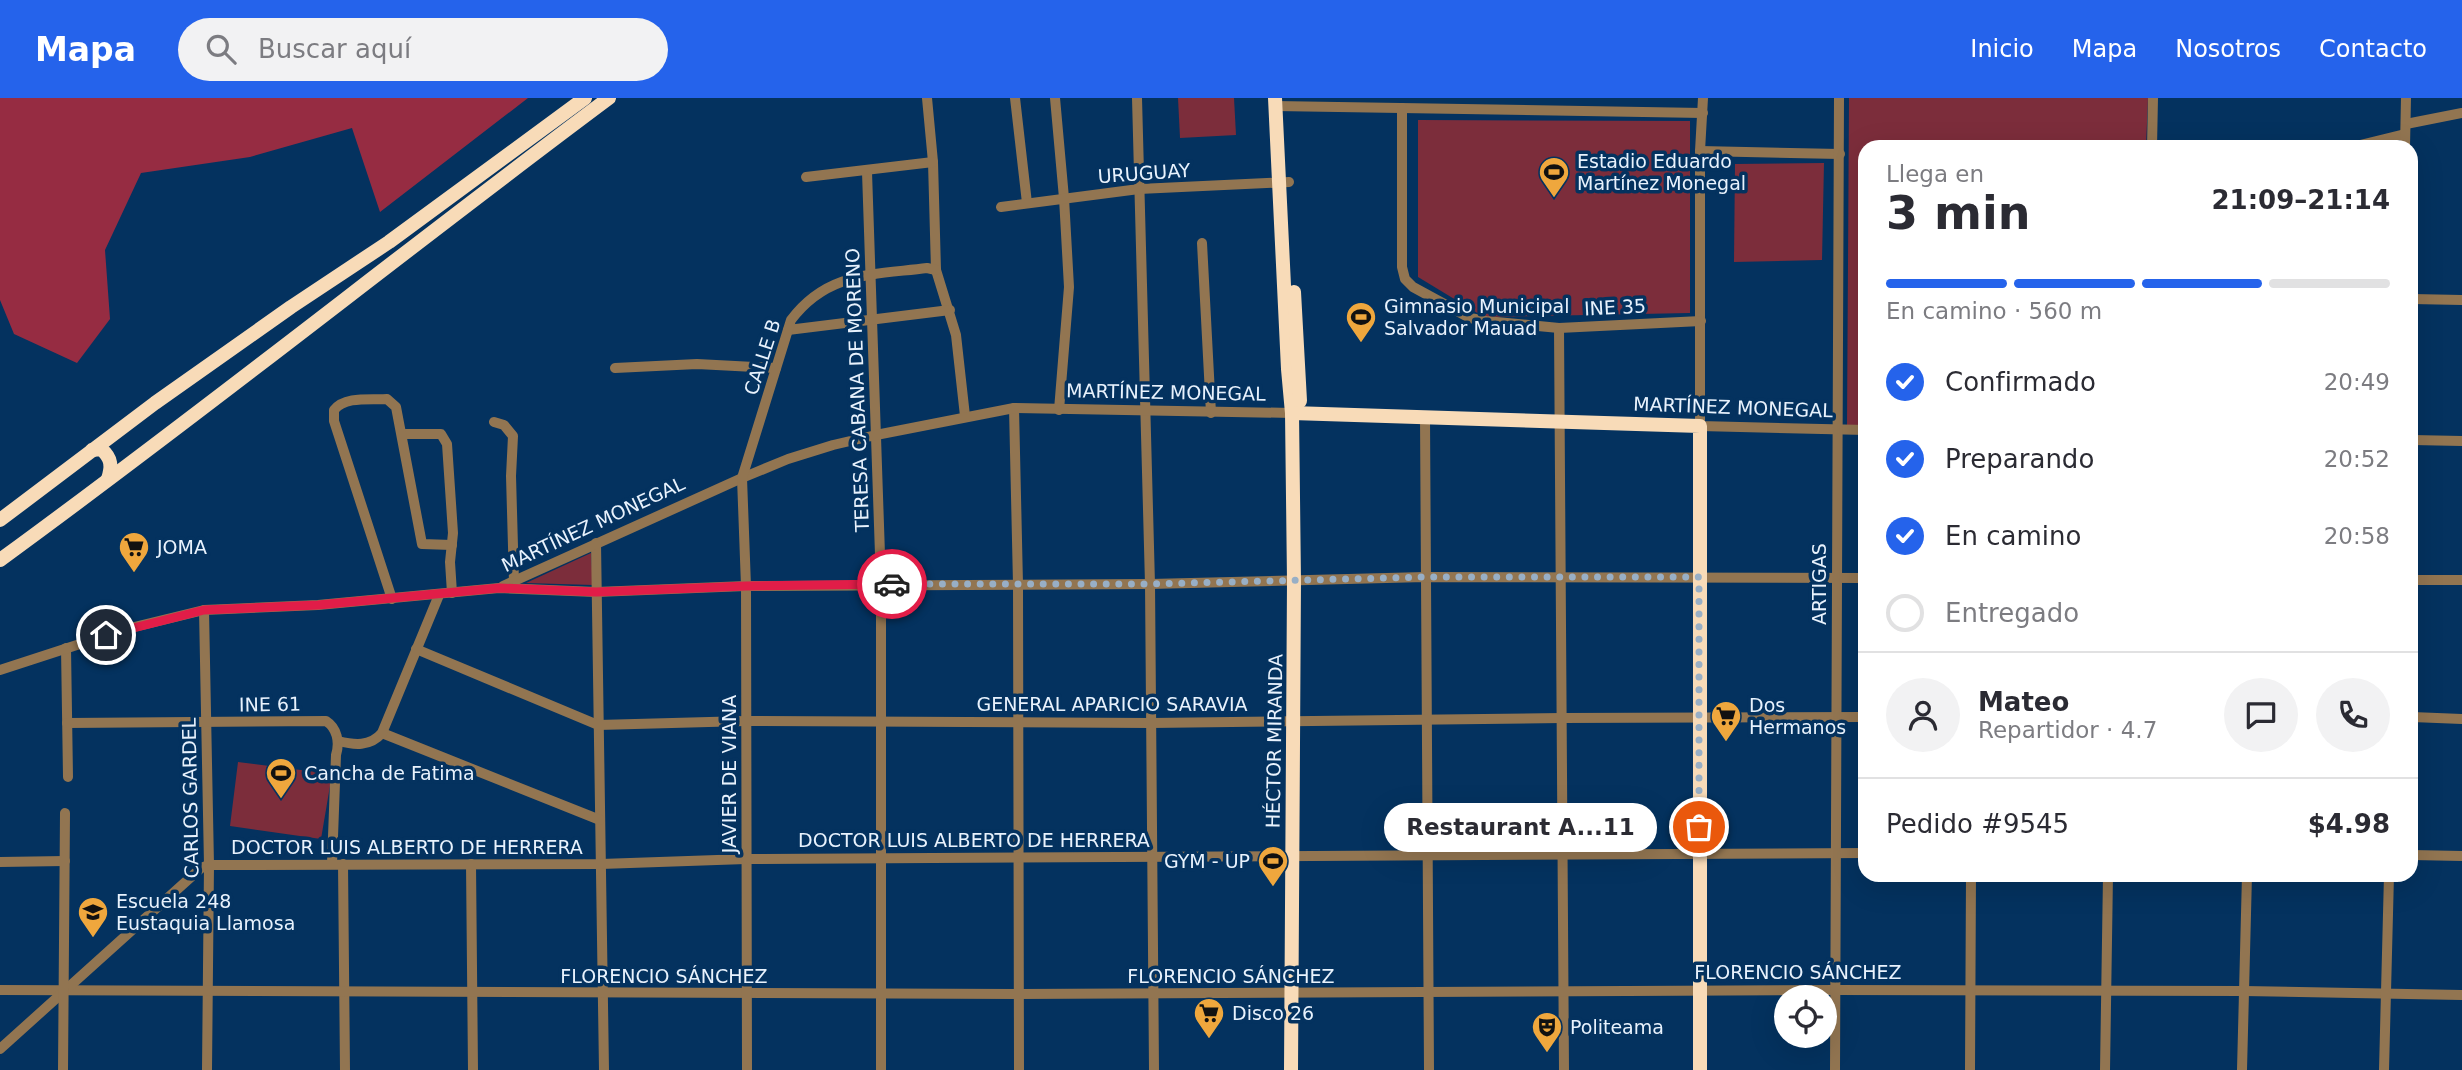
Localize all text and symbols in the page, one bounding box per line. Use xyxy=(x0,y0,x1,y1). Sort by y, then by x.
search box xyxy=(178,18,668,81)
text: Mapa xyxy=(35,30,136,69)
icon: search xyxy=(202,30,240,68)
text: Buscar aquí xyxy=(258,34,411,64)
text: Inicio xyxy=(1970,35,2034,63)
text: Mapa xyxy=(2072,35,2137,63)
text: Nosotros xyxy=(2175,35,2281,63)
text: Contacto xyxy=(2319,35,2427,63)
place label: Estadio Eduardo Martínez Monegal xyxy=(1577,150,1746,194)
sports icon: Estadio Eduardo Martínez Monegal xyxy=(1537,155,1571,199)
street label: URUGUAY xyxy=(1097,159,1191,187)
text: Llega en xyxy=(1886,161,1984,187)
text: 21:09–21:14 xyxy=(2211,185,2390,215)
text: 3 min xyxy=(1886,186,2030,240)
street label: TERESA CABANA DE MORENO xyxy=(841,248,873,533)
street label: INE 35 xyxy=(1583,294,1647,320)
place label: Gimnasio Municipal Salvador Mauad xyxy=(1384,295,1570,339)
text: En camino · 560 m xyxy=(1886,298,2102,324)
sports icon: Gimnasio Municipal Salvador Mauad xyxy=(1344,300,1378,344)
street label: CALLE B xyxy=(739,316,785,398)
icon: check xyxy=(1886,363,1924,401)
text: Confirmado xyxy=(1945,367,2096,397)
text: 20:49 xyxy=(2324,369,2390,395)
street label: MARTÍNEZ MONEGAL xyxy=(1066,379,1266,405)
street label: MARTÍNEZ MONEGAL xyxy=(1633,393,1834,421)
icon: check xyxy=(1886,440,1924,478)
text: Preparando xyxy=(1945,444,2094,474)
text: 20:52 xyxy=(2324,446,2390,472)
street label: MARTÍNEZ MONEGAL xyxy=(498,472,688,576)
icon: check xyxy=(1886,517,1924,555)
text: En camino xyxy=(1945,521,2081,551)
text: 20:58 xyxy=(2324,523,2390,549)
supermarket icon: JOMA xyxy=(117,530,151,574)
place label: JOMA xyxy=(156,536,207,558)
street label: ARTIGAS xyxy=(1808,543,1830,625)
courier xyxy=(857,549,927,619)
icon: car xyxy=(873,565,911,603)
text: Entregado xyxy=(1945,598,2079,628)
pin xyxy=(76,605,136,665)
icon: home xyxy=(87,616,125,654)
street label: HÉCTOR MIRANDA xyxy=(1261,654,1287,828)
button: person xyxy=(1886,678,1960,752)
button: chat xyxy=(2224,678,2298,752)
button: phone xyxy=(2316,678,2390,752)
text: Mateo xyxy=(1978,687,2069,717)
street label: INE 61 xyxy=(239,692,301,716)
street label: GENERAL APARICIO SARAVIA xyxy=(976,693,1248,715)
place label: Dos Hermanos xyxy=(1749,694,1846,738)
street label: JAVIER DE VIANA xyxy=(718,695,740,854)
supermarket icon: Dos Hermanos xyxy=(1709,699,1743,743)
street label: CARLOS GARDEL xyxy=(178,717,202,878)
text: Repartidor · 4.7 xyxy=(1978,717,2157,743)
sports icon: Cancha de Fatima xyxy=(264,756,298,800)
place label: Cancha de Fatima xyxy=(304,762,475,784)
pin xyxy=(1669,797,1729,857)
callout: Restaurant A...11 xyxy=(1384,802,1657,852)
icon: bag xyxy=(1680,808,1718,846)
text: Pedido #9545 xyxy=(1886,809,2069,839)
text: $4.98 xyxy=(2308,809,2390,839)
text: Restaurant A...11 xyxy=(1406,814,1635,840)
street label: DOCTOR LUIS ALBERTO DE HERRERA xyxy=(798,829,1150,851)
street label: DOCTOR LUIS ALBERTO DE HERRERA xyxy=(231,836,583,858)
sports icon: GYM - UP xyxy=(1256,844,1290,888)
place label: GYM - UP xyxy=(1164,850,1250,872)
place label: Escuela 248 Eustaquia Llamosa xyxy=(116,890,295,934)
school or university icon: Escuela 248 Eustaquia Llamosa xyxy=(76,895,110,939)
street label: FLORENCIO SÁNCHEZ xyxy=(1694,961,1902,983)
street label: FLORENCIO SÁNCHEZ xyxy=(560,965,768,987)
street label: FLORENCIO SÁNCHEZ xyxy=(1127,965,1335,987)
map controls xyxy=(1774,985,1837,1048)
button: locate xyxy=(1774,985,1837,1048)
supermarket icon: Disco 26 xyxy=(1192,996,1226,1040)
place label: Disco 26 xyxy=(1232,1002,1314,1024)
theatre icon: Politeama xyxy=(1530,1010,1564,1054)
place label: Politeama xyxy=(1570,1016,1664,1038)

